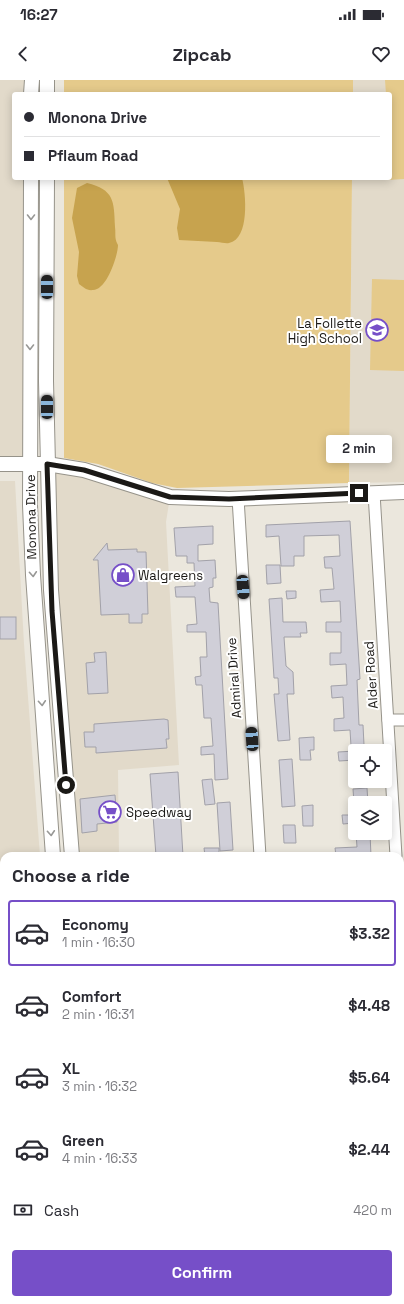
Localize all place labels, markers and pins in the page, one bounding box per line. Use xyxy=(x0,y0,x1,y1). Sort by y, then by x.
place label: La Follette High School xyxy=(288,315,362,347)
school or university icon: La Follette High School xyxy=(364,317,390,343)
shop icon: Walgreens xyxy=(110,562,136,588)
place label: Walgreens xyxy=(138,567,203,584)
supermarket icon: Speedway xyxy=(97,799,123,825)
place label: Speedway xyxy=(126,804,192,821)

